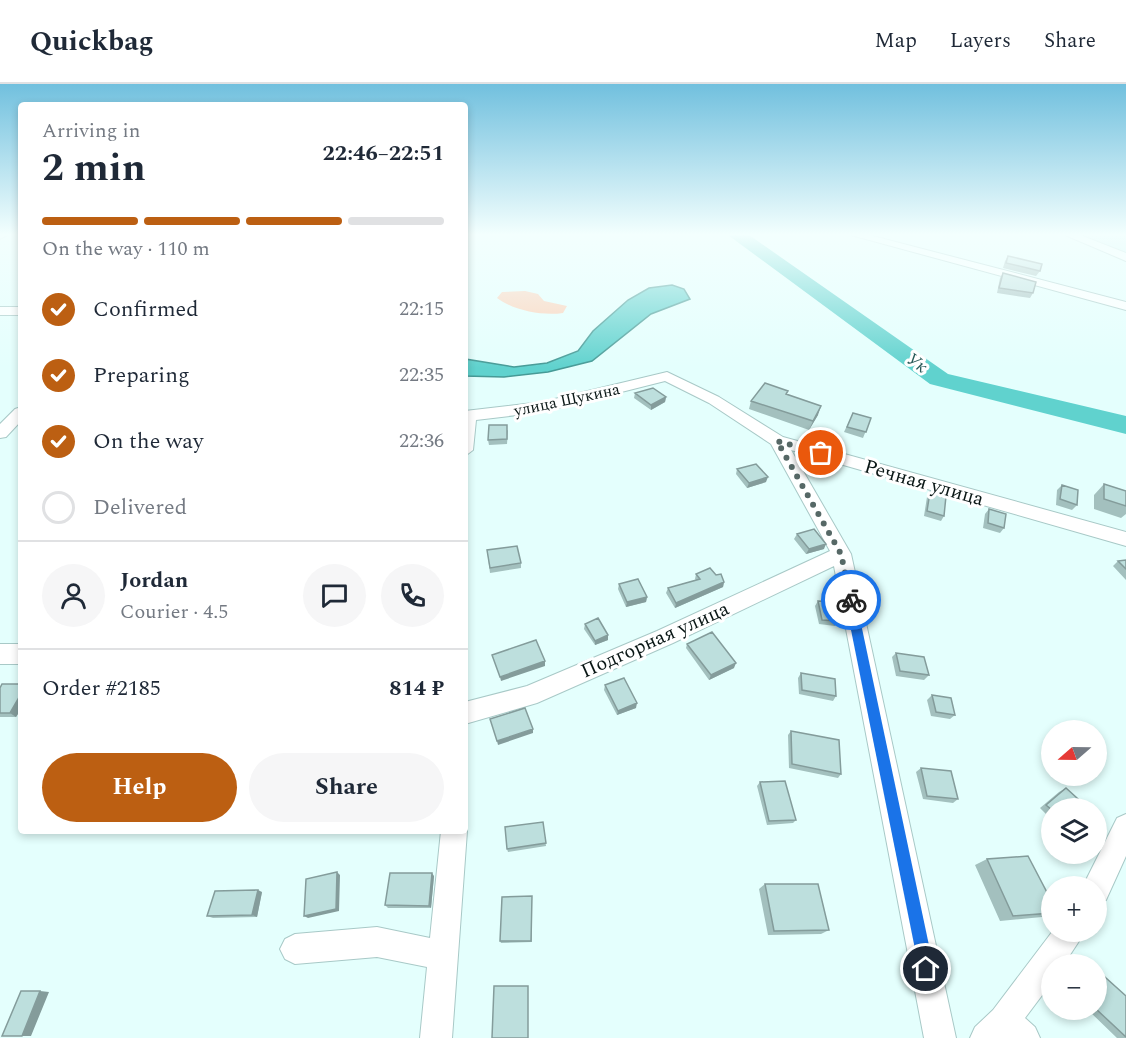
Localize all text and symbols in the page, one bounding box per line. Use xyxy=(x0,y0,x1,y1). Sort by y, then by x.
text: Quickbag xyxy=(30,20,154,63)
text: Map xyxy=(875,25,917,57)
text: Layers xyxy=(950,25,1011,57)
text: Share xyxy=(1044,25,1096,57)
text: Arriving in xyxy=(42,116,140,146)
text: 22:46–22:51 xyxy=(322,137,444,170)
text: 2 min xyxy=(42,139,146,198)
text: On the way · 110 m xyxy=(42,234,210,264)
icon: check xyxy=(42,293,75,326)
text: Confirmed xyxy=(93,293,199,326)
text: 22:15 xyxy=(399,294,444,324)
water label: Ук xyxy=(901,346,934,380)
icon: check xyxy=(42,359,75,392)
text: Preparing xyxy=(93,359,190,392)
text: 22:35 xyxy=(399,360,444,390)
street label: улица Щукина xyxy=(511,377,622,423)
icon: check xyxy=(42,425,75,458)
text: On the way xyxy=(93,425,204,458)
text: 22:36 xyxy=(399,426,444,456)
pin xyxy=(795,427,846,478)
icon: bag xyxy=(804,436,837,469)
street label: Речная улица xyxy=(860,452,988,515)
text: Delivered xyxy=(93,491,187,524)
button: person xyxy=(42,564,105,627)
text: Jordan xyxy=(120,564,188,597)
button: chat xyxy=(303,564,366,627)
button: phone xyxy=(381,564,444,627)
courier xyxy=(821,570,881,630)
icon: bike xyxy=(835,584,868,617)
street label: Подгорная улица xyxy=(576,594,734,686)
text: Courier · 4.5 xyxy=(120,597,228,627)
text: Order #2185 xyxy=(42,672,161,705)
text: 814 ₽ xyxy=(389,672,444,705)
north arrow xyxy=(1041,720,1107,786)
map controls xyxy=(1041,720,1107,1020)
button: Help xyxy=(42,753,237,822)
button: Share xyxy=(249,753,444,822)
button: layers xyxy=(1041,798,1107,864)
button: + xyxy=(1041,876,1107,942)
pin xyxy=(900,943,951,994)
icon: home xyxy=(909,952,942,985)
button: − xyxy=(1041,954,1107,1020)

